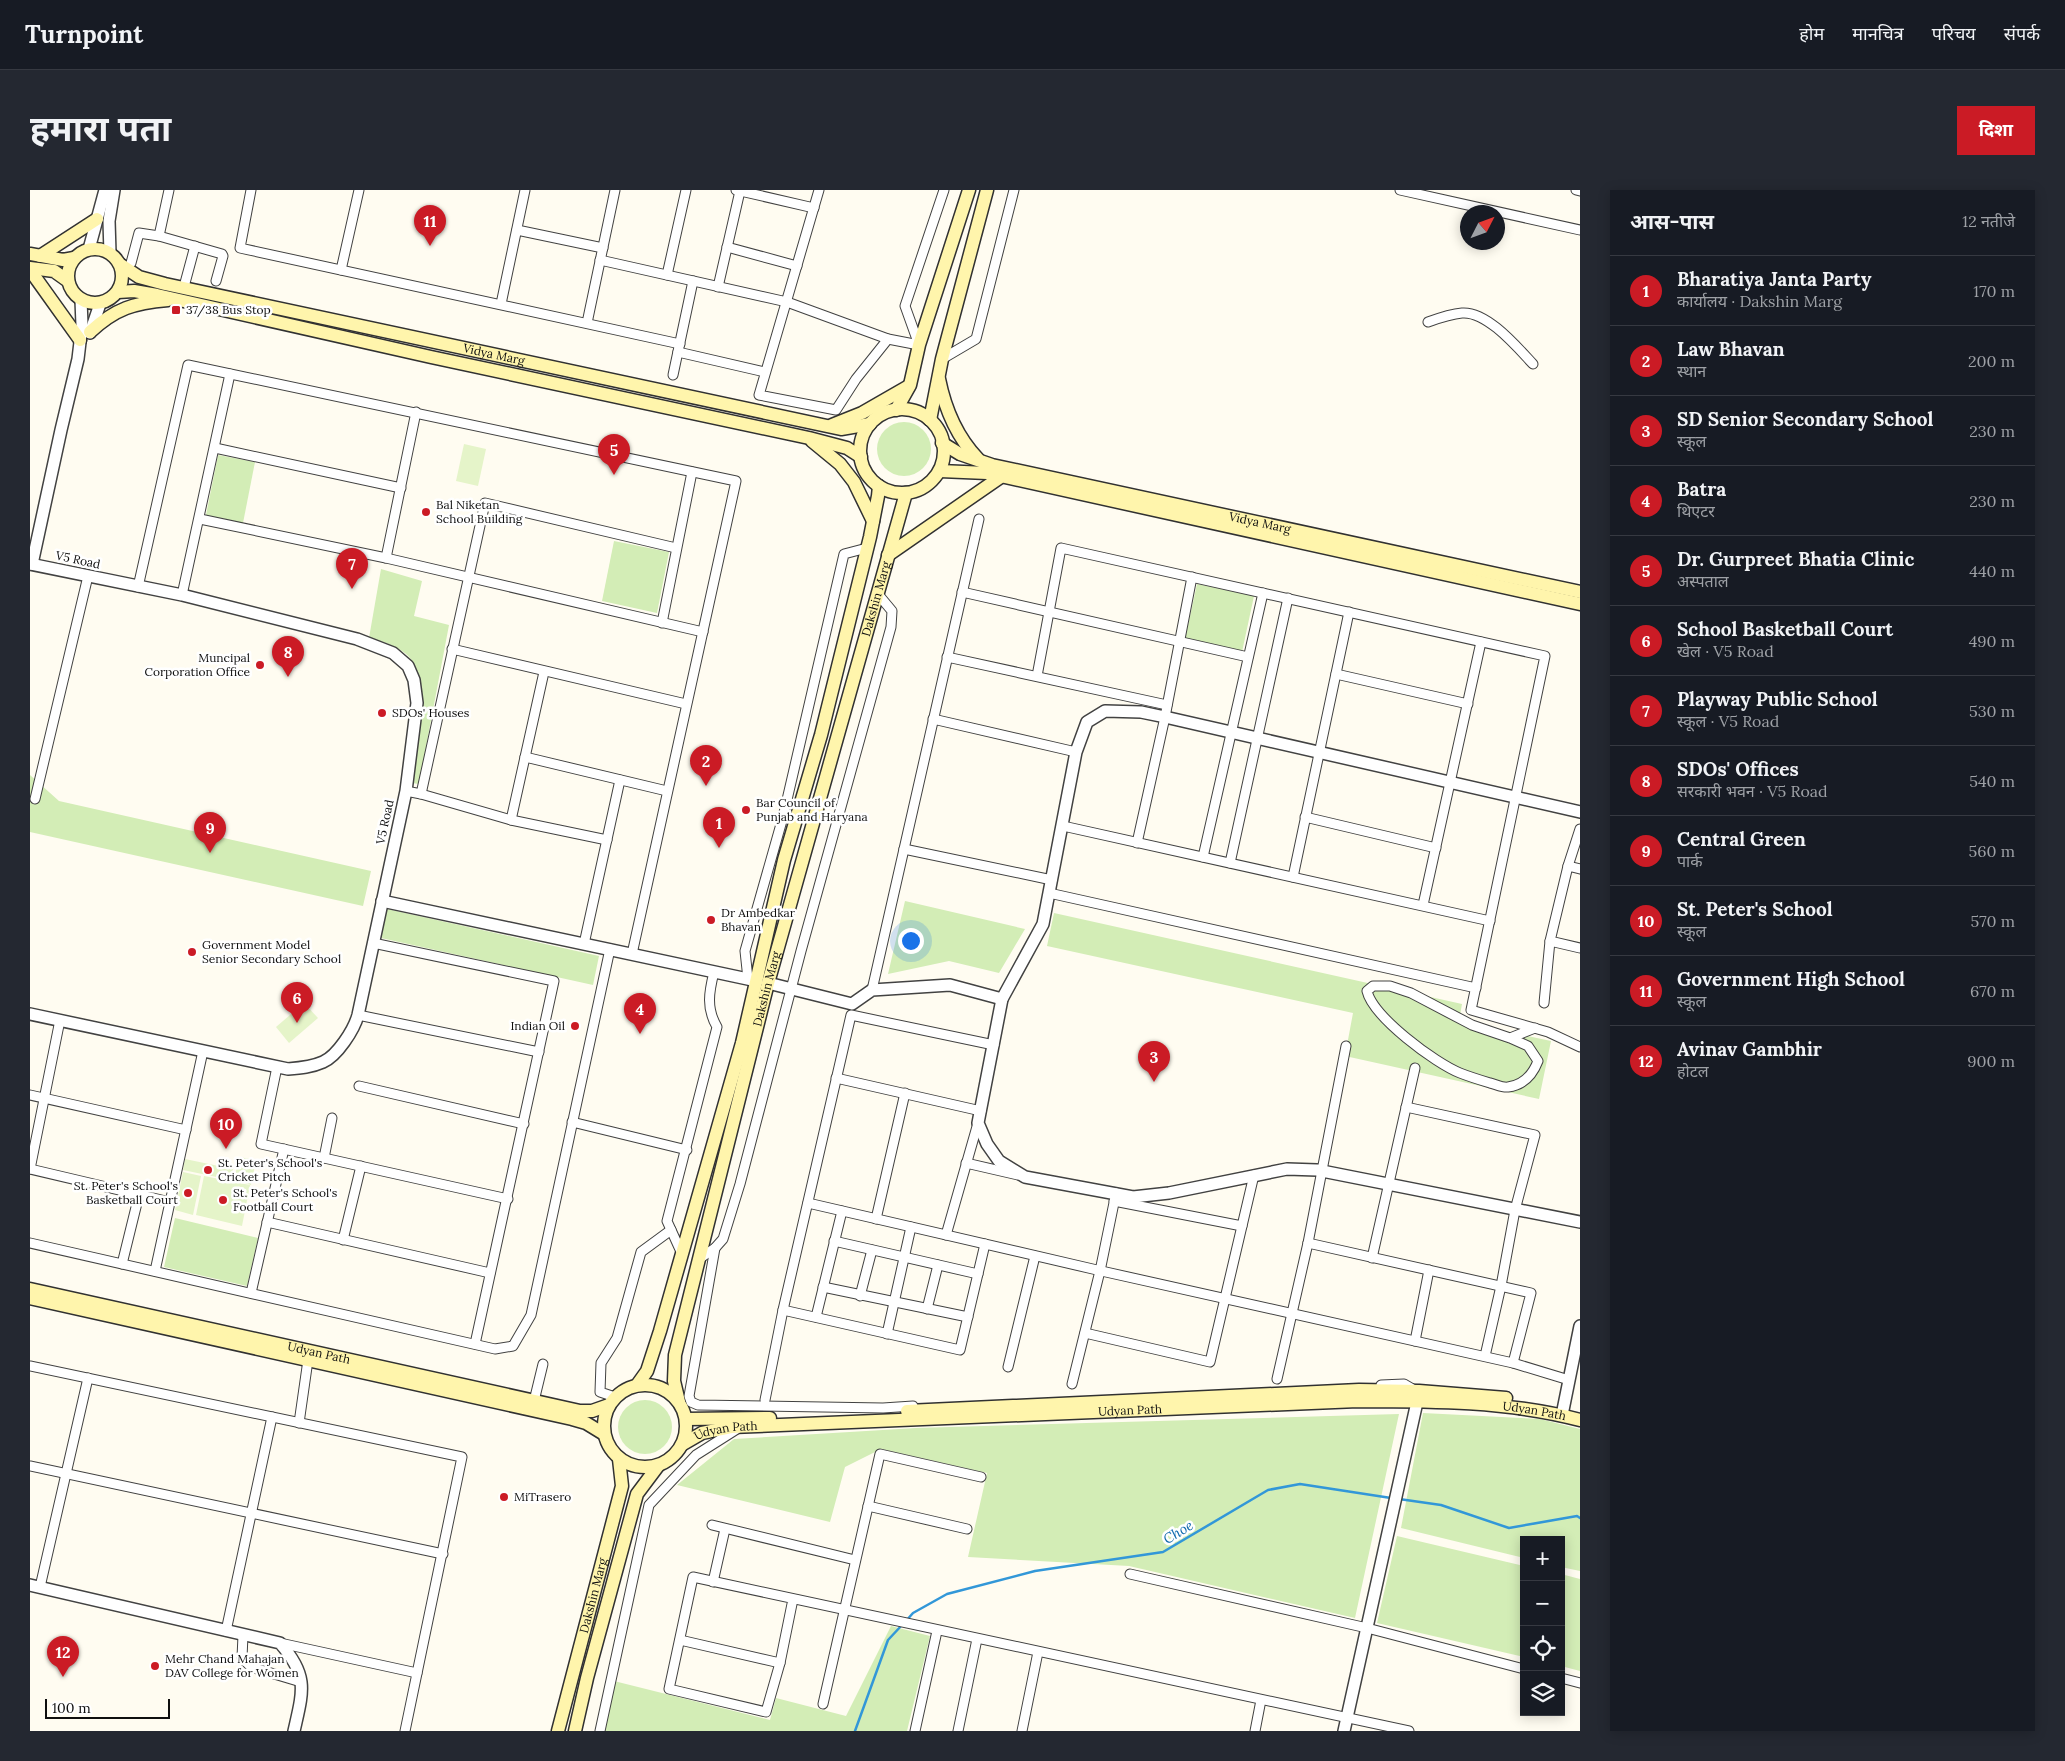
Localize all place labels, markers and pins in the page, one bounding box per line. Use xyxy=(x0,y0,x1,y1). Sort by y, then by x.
pin: 11 xyxy=(414,205,446,246)
place label: 37/38 Bus Stop xyxy=(186,302,271,318)
marker: 37/38 Bus Stop xyxy=(170,304,182,316)
pin: 5 xyxy=(598,434,630,475)
place label: Bal Niketan School Building xyxy=(436,497,523,526)
marker: Bal Niketan School Building xyxy=(420,506,432,518)
pin: 7 xyxy=(336,548,368,589)
pin: 8 xyxy=(272,636,304,677)
place label: Muncipal Corporation Office xyxy=(145,650,250,679)
marker: Muncipal Corporation Office xyxy=(254,659,266,671)
place label: SDOs' Houses xyxy=(392,705,470,720)
marker: SDOs' Houses xyxy=(376,707,388,719)
pin: 2 xyxy=(690,745,722,786)
place label: Bar Council of Punjab and Haryana xyxy=(756,795,868,824)
marker: Bar Council of Punjab and Haryana xyxy=(740,804,752,816)
pin: 1 xyxy=(703,807,735,848)
pin: 9 xyxy=(194,812,226,853)
place label: Dr Ambedkar Bhavan xyxy=(721,905,796,934)
marker: Dr Ambedkar Bhavan xyxy=(705,914,717,926)
place label: Government Model Senior Secondary School xyxy=(202,937,341,966)
marker: Government Model Senior Secondary School xyxy=(186,946,198,958)
pin: 6 xyxy=(281,982,313,1023)
pin: 4 xyxy=(624,993,656,1034)
place label: Indian Oil xyxy=(510,1018,565,1033)
marker: Indian Oil xyxy=(569,1020,581,1032)
pin: 3 xyxy=(1138,1041,1170,1082)
pin: 10 xyxy=(210,1108,242,1149)
place label: St. Peter's School's Cricket Pitch xyxy=(218,1155,323,1184)
marker: St. Peter's School's Cricket Pitch xyxy=(202,1164,214,1176)
place label: St. Peter's School's Basketball Court xyxy=(74,1178,178,1207)
place label: St. Peter's School's Football Court xyxy=(233,1185,338,1214)
marker: St. Peter's School's Basketball Court xyxy=(182,1187,194,1199)
marker: St. Peter's School's Football Court xyxy=(217,1194,229,1206)
place label: MiTrasero xyxy=(514,1489,571,1504)
marker: MiTrasero xyxy=(498,1491,510,1503)
pin: 12 xyxy=(47,1636,79,1677)
place label: Mehr Chand Mahajan DAV College for Women xyxy=(165,1651,299,1680)
marker: Mehr Chand Mahajan DAV College for Women xyxy=(149,1660,161,1672)

